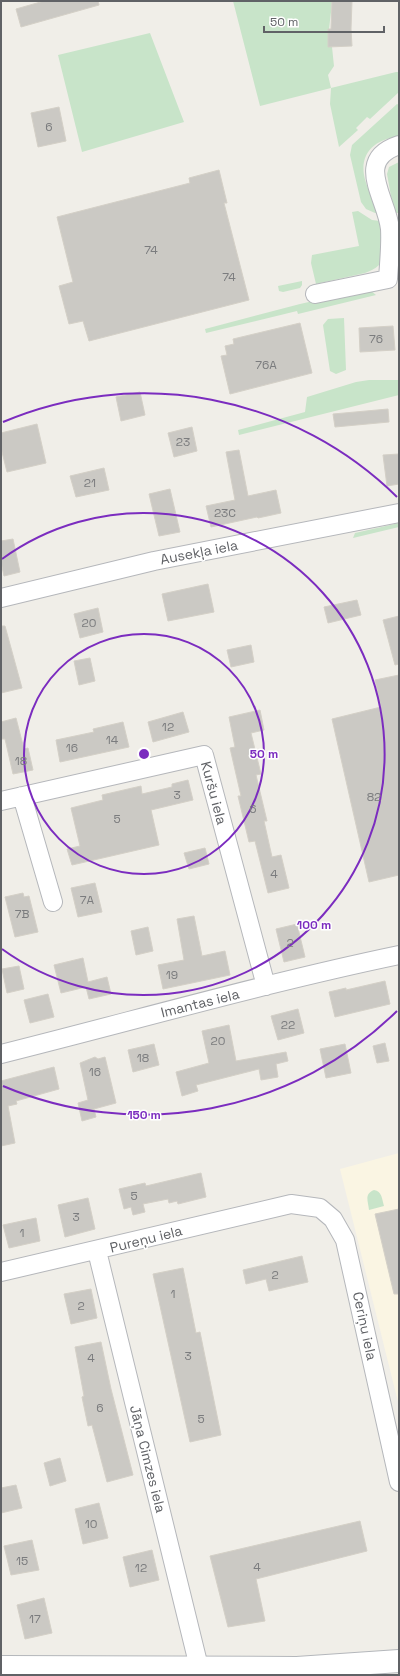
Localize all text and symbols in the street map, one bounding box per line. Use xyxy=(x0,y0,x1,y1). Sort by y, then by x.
scale bar xyxy=(264,8,384,34)
text: 50 m xyxy=(270,14,298,30)
house number: 6 xyxy=(45,119,53,135)
house number: 74 xyxy=(144,242,158,258)
house number: 74 xyxy=(222,269,236,285)
house number: 76 xyxy=(369,331,383,347)
house number: 76A xyxy=(255,357,277,373)
house number: 23 xyxy=(176,434,190,450)
house number: 21 xyxy=(84,475,96,491)
house number: 23C xyxy=(214,505,236,521)
street label: Ausekļa iela xyxy=(159,536,239,568)
house number: 20 xyxy=(82,615,96,631)
house number: 12 xyxy=(162,719,174,735)
house number: 14 xyxy=(106,732,119,748)
house number: 16 xyxy=(66,740,78,756)
text: 50 m xyxy=(250,746,278,762)
centre of rings xyxy=(137,747,151,761)
house number: 18 xyxy=(15,753,27,769)
street label: Kuršu iela xyxy=(197,759,231,827)
house number: 3 xyxy=(173,787,181,803)
house number: 82 xyxy=(367,789,381,805)
house number: 6 xyxy=(249,801,257,817)
house number: 5 xyxy=(113,811,121,827)
house number: 4 xyxy=(270,866,278,882)
house number: 7A xyxy=(80,892,95,908)
house number: 7B xyxy=(15,906,29,922)
text: 100 m xyxy=(297,917,331,933)
house number: 2 xyxy=(286,935,294,951)
house number: 19 xyxy=(166,967,178,983)
street label: Imantas iela xyxy=(159,985,241,1021)
house number: 22 xyxy=(281,1017,295,1033)
house number: 20 xyxy=(211,1033,225,1049)
house number: 18 xyxy=(137,1050,149,1066)
house number: 16 xyxy=(89,1064,101,1080)
text: 150 m xyxy=(127,1107,161,1123)
house number: 5 xyxy=(130,1188,138,1204)
house number: 3 xyxy=(72,1209,80,1225)
street label: Pureņu iela xyxy=(108,1221,184,1257)
house number: 1 xyxy=(19,1225,25,1241)
house number: 2 xyxy=(271,1267,279,1283)
house number: 1 xyxy=(170,1286,176,1302)
street label: Ceriņu iela xyxy=(349,1290,381,1362)
house number: 2 xyxy=(77,1298,85,1314)
house number: 3 xyxy=(184,1348,192,1364)
house number: 4 xyxy=(87,1350,95,1366)
house number: 6 xyxy=(96,1400,104,1416)
street label: Jāņa Cimzes iela xyxy=(126,1403,170,1515)
house number: 5 xyxy=(197,1411,205,1427)
house number: 10 xyxy=(85,1516,97,1532)
house number: 15 xyxy=(16,1553,28,1569)
house number: 4 xyxy=(253,1559,261,1575)
house number: 12 xyxy=(135,1560,147,1576)
house number: 17 xyxy=(29,1611,41,1627)

